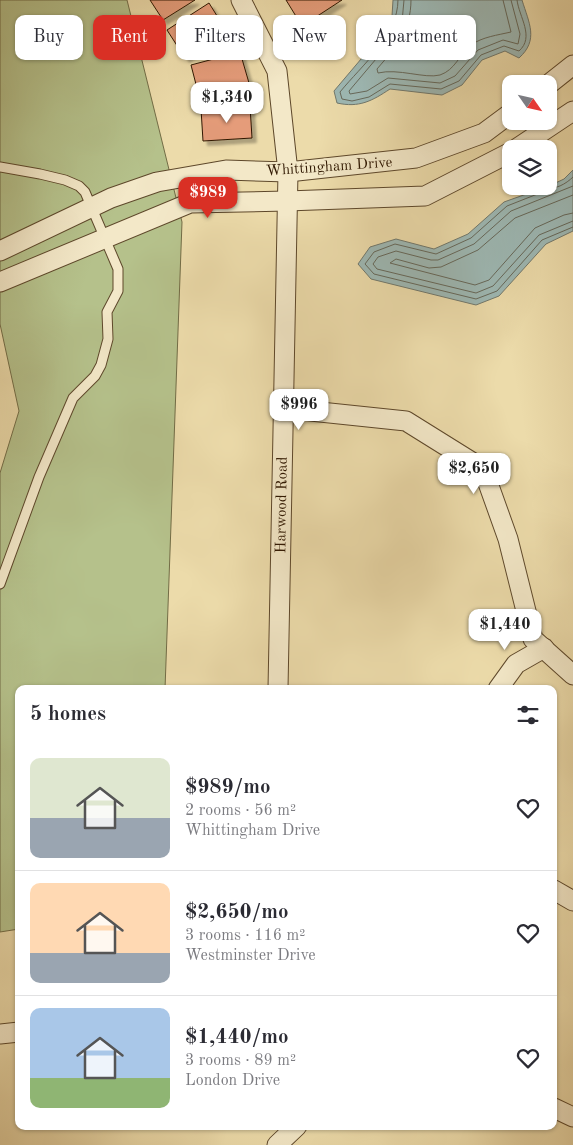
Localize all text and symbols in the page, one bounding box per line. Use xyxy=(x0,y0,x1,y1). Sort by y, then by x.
chip: Buy xyxy=(15,15,83,60)
chip: Rent xyxy=(93,15,166,60)
chip: Filters xyxy=(176,15,263,60)
chip: New xyxy=(273,15,346,60)
chip: Apartment xyxy=(356,15,476,60)
north arrow xyxy=(502,75,558,130)
map controls xyxy=(502,75,557,195)
pin: $1,340 xyxy=(186,82,268,124)
text: $1,340 xyxy=(202,90,252,106)
button: layers xyxy=(502,140,557,195)
street label: Whittingham Drive xyxy=(265,156,393,179)
pin: $989 xyxy=(178,176,238,219)
text: $989 xyxy=(189,185,227,201)
pin: $996 xyxy=(269,388,329,431)
text: $996 xyxy=(280,397,318,413)
pin: $2,650 xyxy=(433,452,515,495)
street label: Harwood Road xyxy=(274,456,291,553)
text: $2,650 xyxy=(449,461,499,477)
pin: $1,440 xyxy=(464,608,546,651)
text: $1,440 xyxy=(480,617,530,633)
icon: filters xyxy=(514,701,542,729)
text: 5 homes xyxy=(30,704,106,725)
text: $989/mo xyxy=(185,777,271,798)
icon: home xyxy=(70,778,130,838)
icon: heart xyxy=(514,794,542,822)
text: 2 rooms · 56 m² xyxy=(185,803,296,819)
text: Whittingham Drive xyxy=(185,823,320,839)
text: $2,650/mo xyxy=(185,902,289,923)
icon: home xyxy=(70,903,130,963)
icon: heart xyxy=(514,919,542,947)
text: 3 rooms · 116 m² xyxy=(185,928,305,944)
text: Westminster Drive xyxy=(185,948,316,964)
text: $1,440/mo xyxy=(185,1027,289,1048)
icon: home xyxy=(70,1028,130,1088)
icon: heart xyxy=(514,1044,542,1072)
text: 3 rooms · 89 m² xyxy=(185,1053,296,1069)
text: London Drive xyxy=(185,1073,280,1089)

